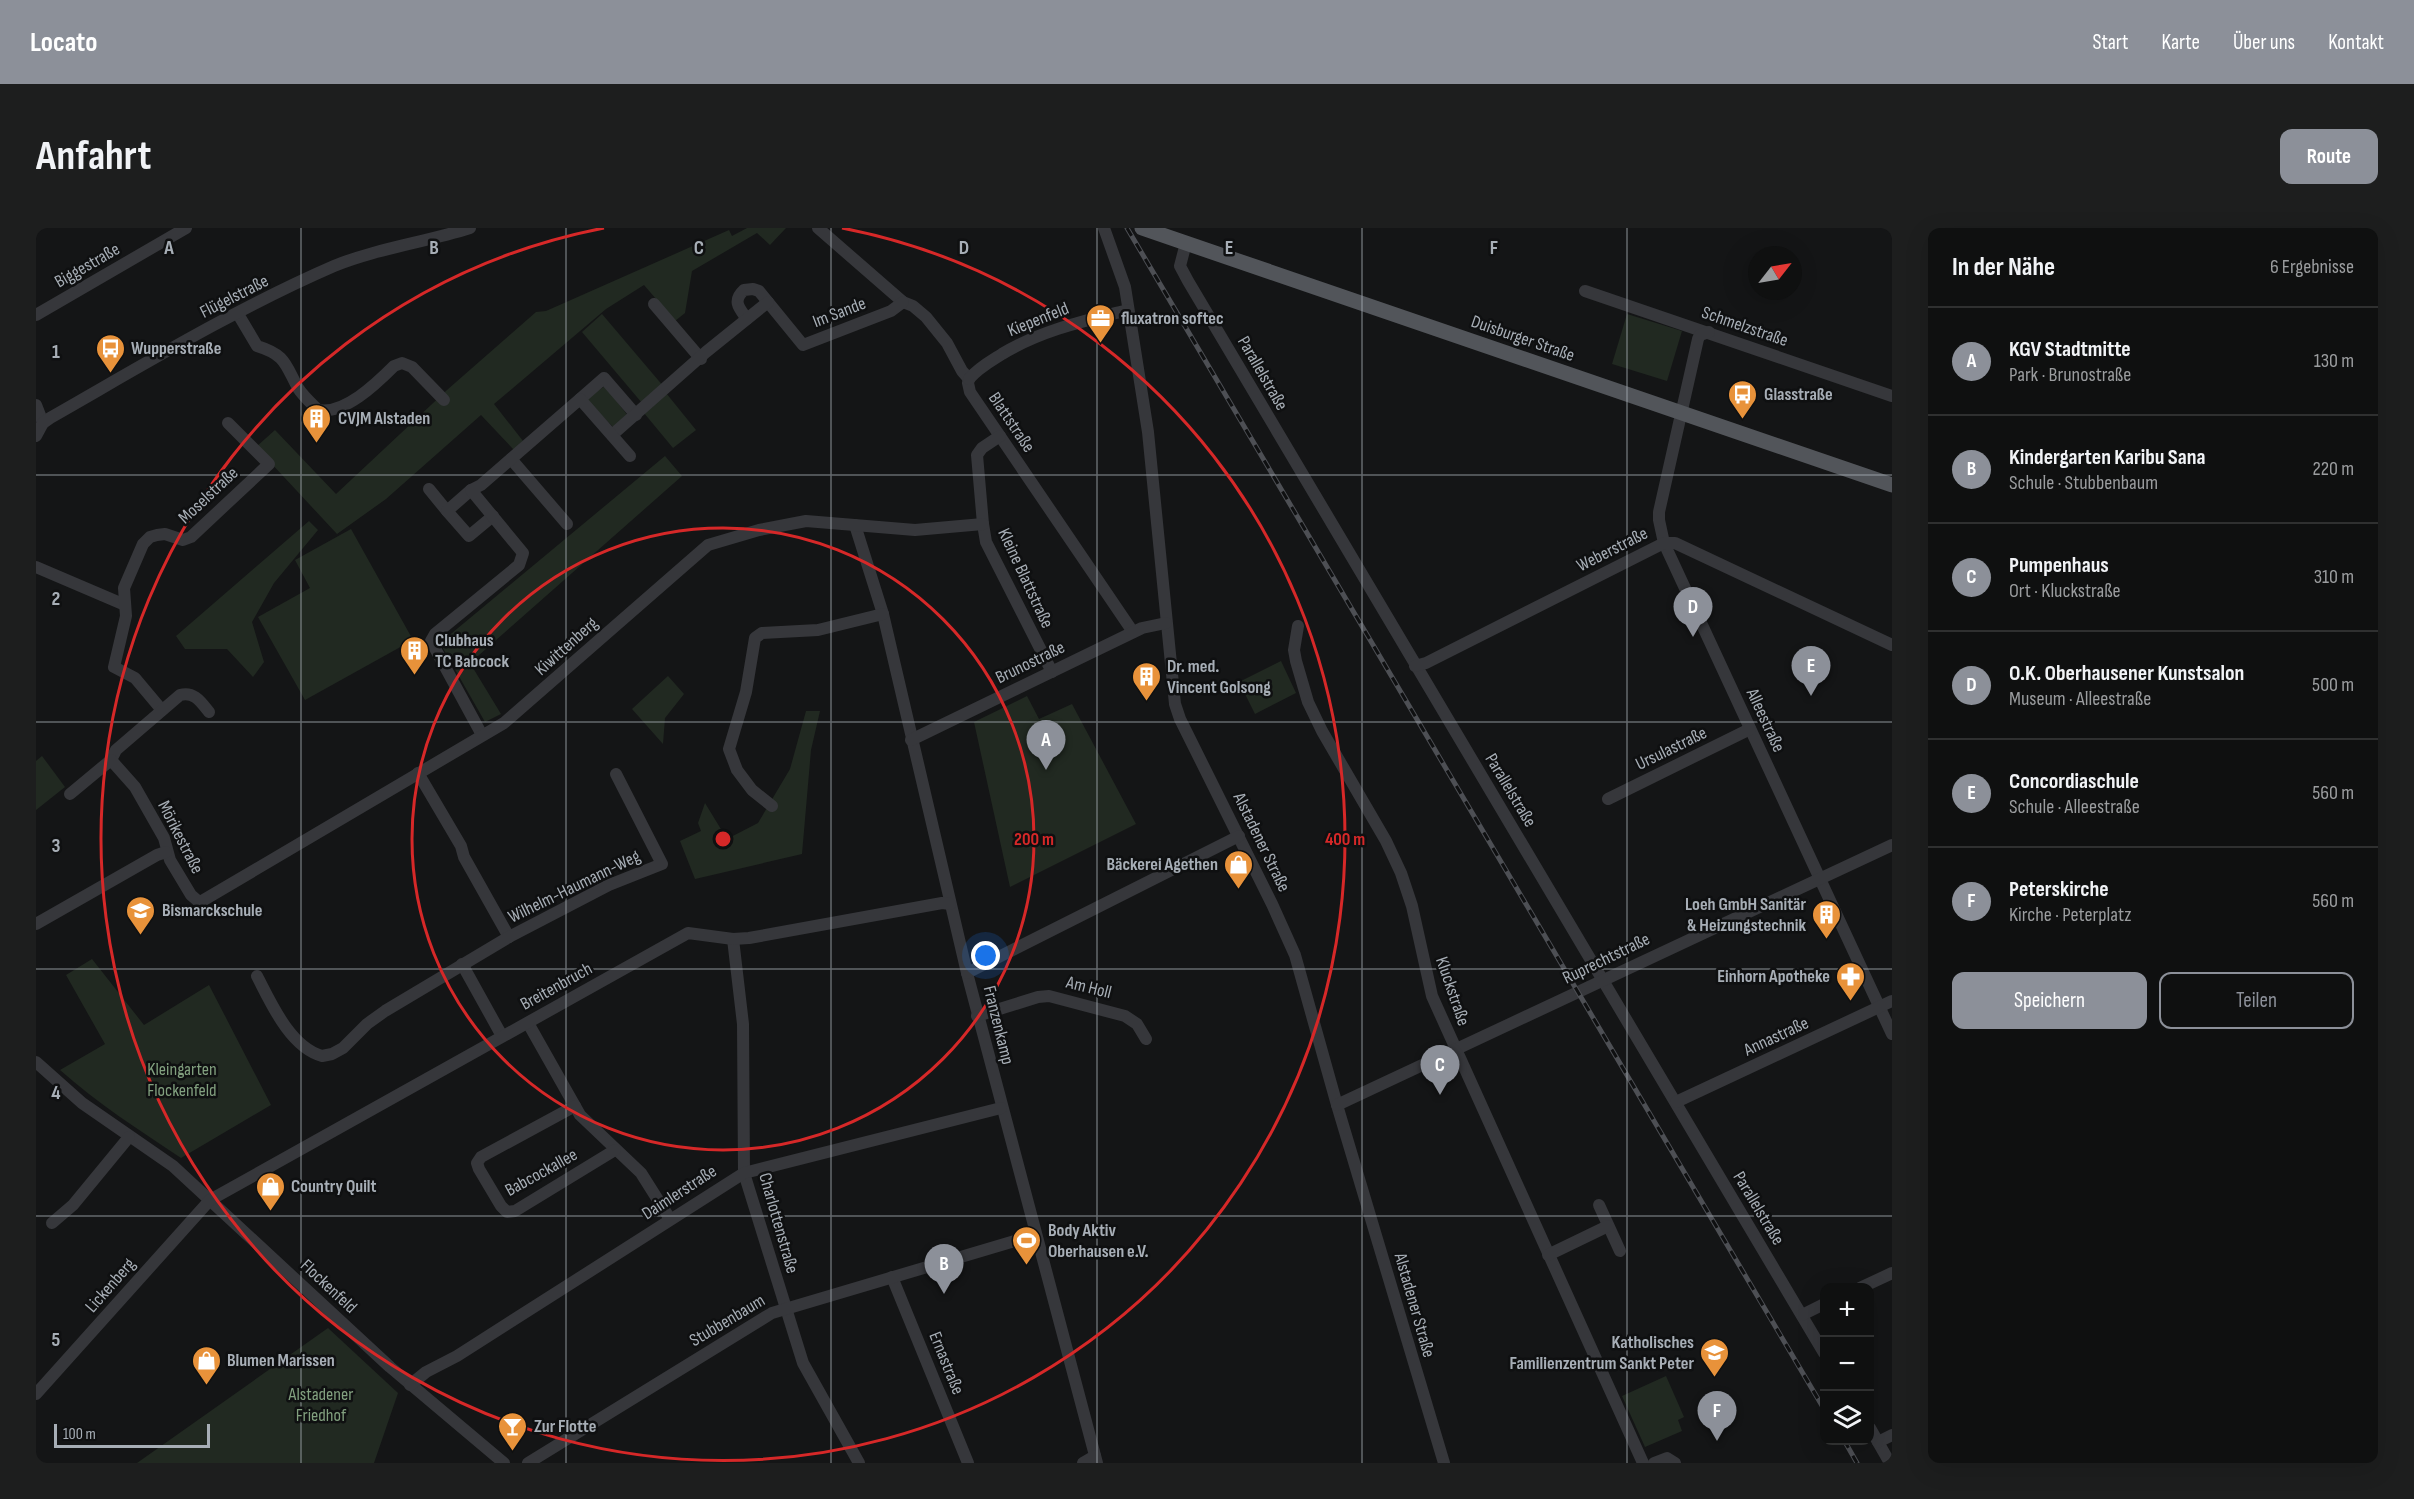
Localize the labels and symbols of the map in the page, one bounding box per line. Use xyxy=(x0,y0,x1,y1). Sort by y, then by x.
text: A xyxy=(163,236,174,260)
text: B xyxy=(429,236,439,260)
text: C xyxy=(694,236,704,260)
text: D xyxy=(959,236,969,260)
text: E xyxy=(1225,236,1233,260)
text: F xyxy=(1490,236,1498,260)
street label: Biggestraße xyxy=(51,238,123,292)
north arrow xyxy=(1748,246,1802,300)
street label: Flügelstraße xyxy=(197,270,272,323)
street label: Im Sande xyxy=(810,293,869,332)
street label: Kiepenfeld xyxy=(1005,298,1072,341)
office icon: fluxatron softec xyxy=(1084,302,1116,344)
street label: Schmelzstraße xyxy=(1699,302,1791,351)
place label: fluxatron softec xyxy=(1121,308,1224,329)
street label: Duisburger Straße xyxy=(1468,311,1577,366)
bus stop icon: Wupperstraße xyxy=(94,332,126,374)
street label: Parallelstraße xyxy=(1233,333,1292,414)
place label: Wupperstraße xyxy=(131,338,221,359)
text: 1 xyxy=(52,340,60,364)
bus stop icon: Glasstraße xyxy=(1727,378,1759,420)
place label: Glasstraße xyxy=(1764,384,1833,405)
street label: Blattstraße xyxy=(984,388,1039,456)
building icon: CVJM Alstaden xyxy=(301,402,333,444)
place label: CVJM Alstaden xyxy=(338,408,430,429)
street label: Moselstraße xyxy=(174,463,242,528)
street label: Weberstraße xyxy=(1573,523,1651,576)
street label: Kleine Blattstraße xyxy=(993,525,1058,631)
text: 2 xyxy=(52,587,60,611)
pin: D xyxy=(1674,588,1712,637)
street label: Kiwittenberg xyxy=(531,613,602,680)
place label: Clubhaus TC Babcock xyxy=(435,630,509,672)
building icon: Clubhaus TC Babcock xyxy=(398,634,430,676)
street label: Brunostraße xyxy=(992,637,1068,688)
pin: E xyxy=(1792,646,1830,696)
place label: Dr. med. Vincent Golsong xyxy=(1167,656,1271,698)
building icon: Dr. med. Vincent Golsong xyxy=(1130,660,1162,702)
street label: Alleestraße xyxy=(1741,684,1789,755)
pin: A xyxy=(1026,720,1066,770)
street label: Ursulastraße xyxy=(1632,722,1710,775)
street label: Parallelstraße xyxy=(1480,750,1541,831)
street label: Alstadener Straße xyxy=(1228,788,1295,895)
street label: Mörikestraße xyxy=(153,797,208,877)
centre of rings xyxy=(713,829,733,849)
text: 200 m xyxy=(1014,829,1054,850)
text: 400 m xyxy=(1325,829,1365,850)
text: 3 xyxy=(52,834,61,858)
street label: Wilhelm-Haumann-Weg xyxy=(505,845,644,928)
shop icon: Bäckerei Agethen xyxy=(1223,848,1255,890)
place label: Bäckerei Agethen xyxy=(1106,854,1218,875)
school or university icon: Bismarckschule xyxy=(125,894,157,936)
place label: Loeh GmbH Sanitär & Heizungstechnik xyxy=(1685,894,1806,936)
building icon: Loeh GmbH Sanitär & Heizungstechnik xyxy=(1811,898,1843,940)
place label: Bismarckschule xyxy=(162,900,262,921)
street label: Ruprechtstraße xyxy=(1559,928,1653,989)
your location xyxy=(971,941,1000,970)
street label: Kluckstraße xyxy=(1431,954,1474,1028)
street label: Breitenbruch xyxy=(517,958,596,1015)
pharmacy icon: Einhorn Apotheke xyxy=(1835,960,1867,1002)
place label: Einhorn Apotheke xyxy=(1717,966,1830,987)
street label: Am Holl xyxy=(1063,972,1114,1003)
street label: Franzenkamp xyxy=(979,984,1018,1067)
street label: Annastraße xyxy=(1740,1012,1812,1061)
pin: C xyxy=(1420,1046,1460,1095)
park label: Kleingarten Flockenfeld xyxy=(147,1059,217,1101)
text: 4 xyxy=(51,1081,61,1105)
street label: Babcockallee xyxy=(501,1144,581,1201)
street label: Daimlerstraße xyxy=(638,1161,720,1224)
street label: Parallelstraße xyxy=(1728,1168,1789,1249)
shop icon: Country Quilt xyxy=(254,1170,286,1212)
street label: Charlottenstraße xyxy=(754,1170,803,1276)
place label: Country Quilt xyxy=(291,1176,376,1197)
place label: Body Aktiv Oberhausen e.V. xyxy=(1048,1220,1149,1262)
sports icon: Body Aktiv Oberhausen e.V. xyxy=(1011,1224,1043,1266)
pin: B xyxy=(924,1244,964,1294)
street label: Alstadener Straße xyxy=(1389,1250,1439,1360)
street label: Lickenberg xyxy=(81,1254,140,1317)
street label: Flockenfeld xyxy=(296,1255,361,1318)
street label: Stubbenbaum xyxy=(686,1290,769,1351)
text: 5 xyxy=(52,1328,61,1352)
street label: Ernastraße xyxy=(924,1329,969,1398)
place label: Katholisches Familienzentrum Sankt Peter xyxy=(1510,1332,1694,1374)
school or university icon: Katholisches Familienzentrum Sankt Peter xyxy=(1699,1336,1731,1378)
shop icon: Blumen Marissen xyxy=(190,1344,222,1386)
place label: Blumen Marissen xyxy=(227,1350,335,1371)
park label: Alstadener Friedhof xyxy=(288,1384,353,1426)
pin: F xyxy=(1698,1392,1736,1441)
bar icon: Zur Flotte xyxy=(497,1410,529,1452)
place label: Zur Flotte xyxy=(534,1416,596,1437)
scale bar xyxy=(54,1421,210,1448)

